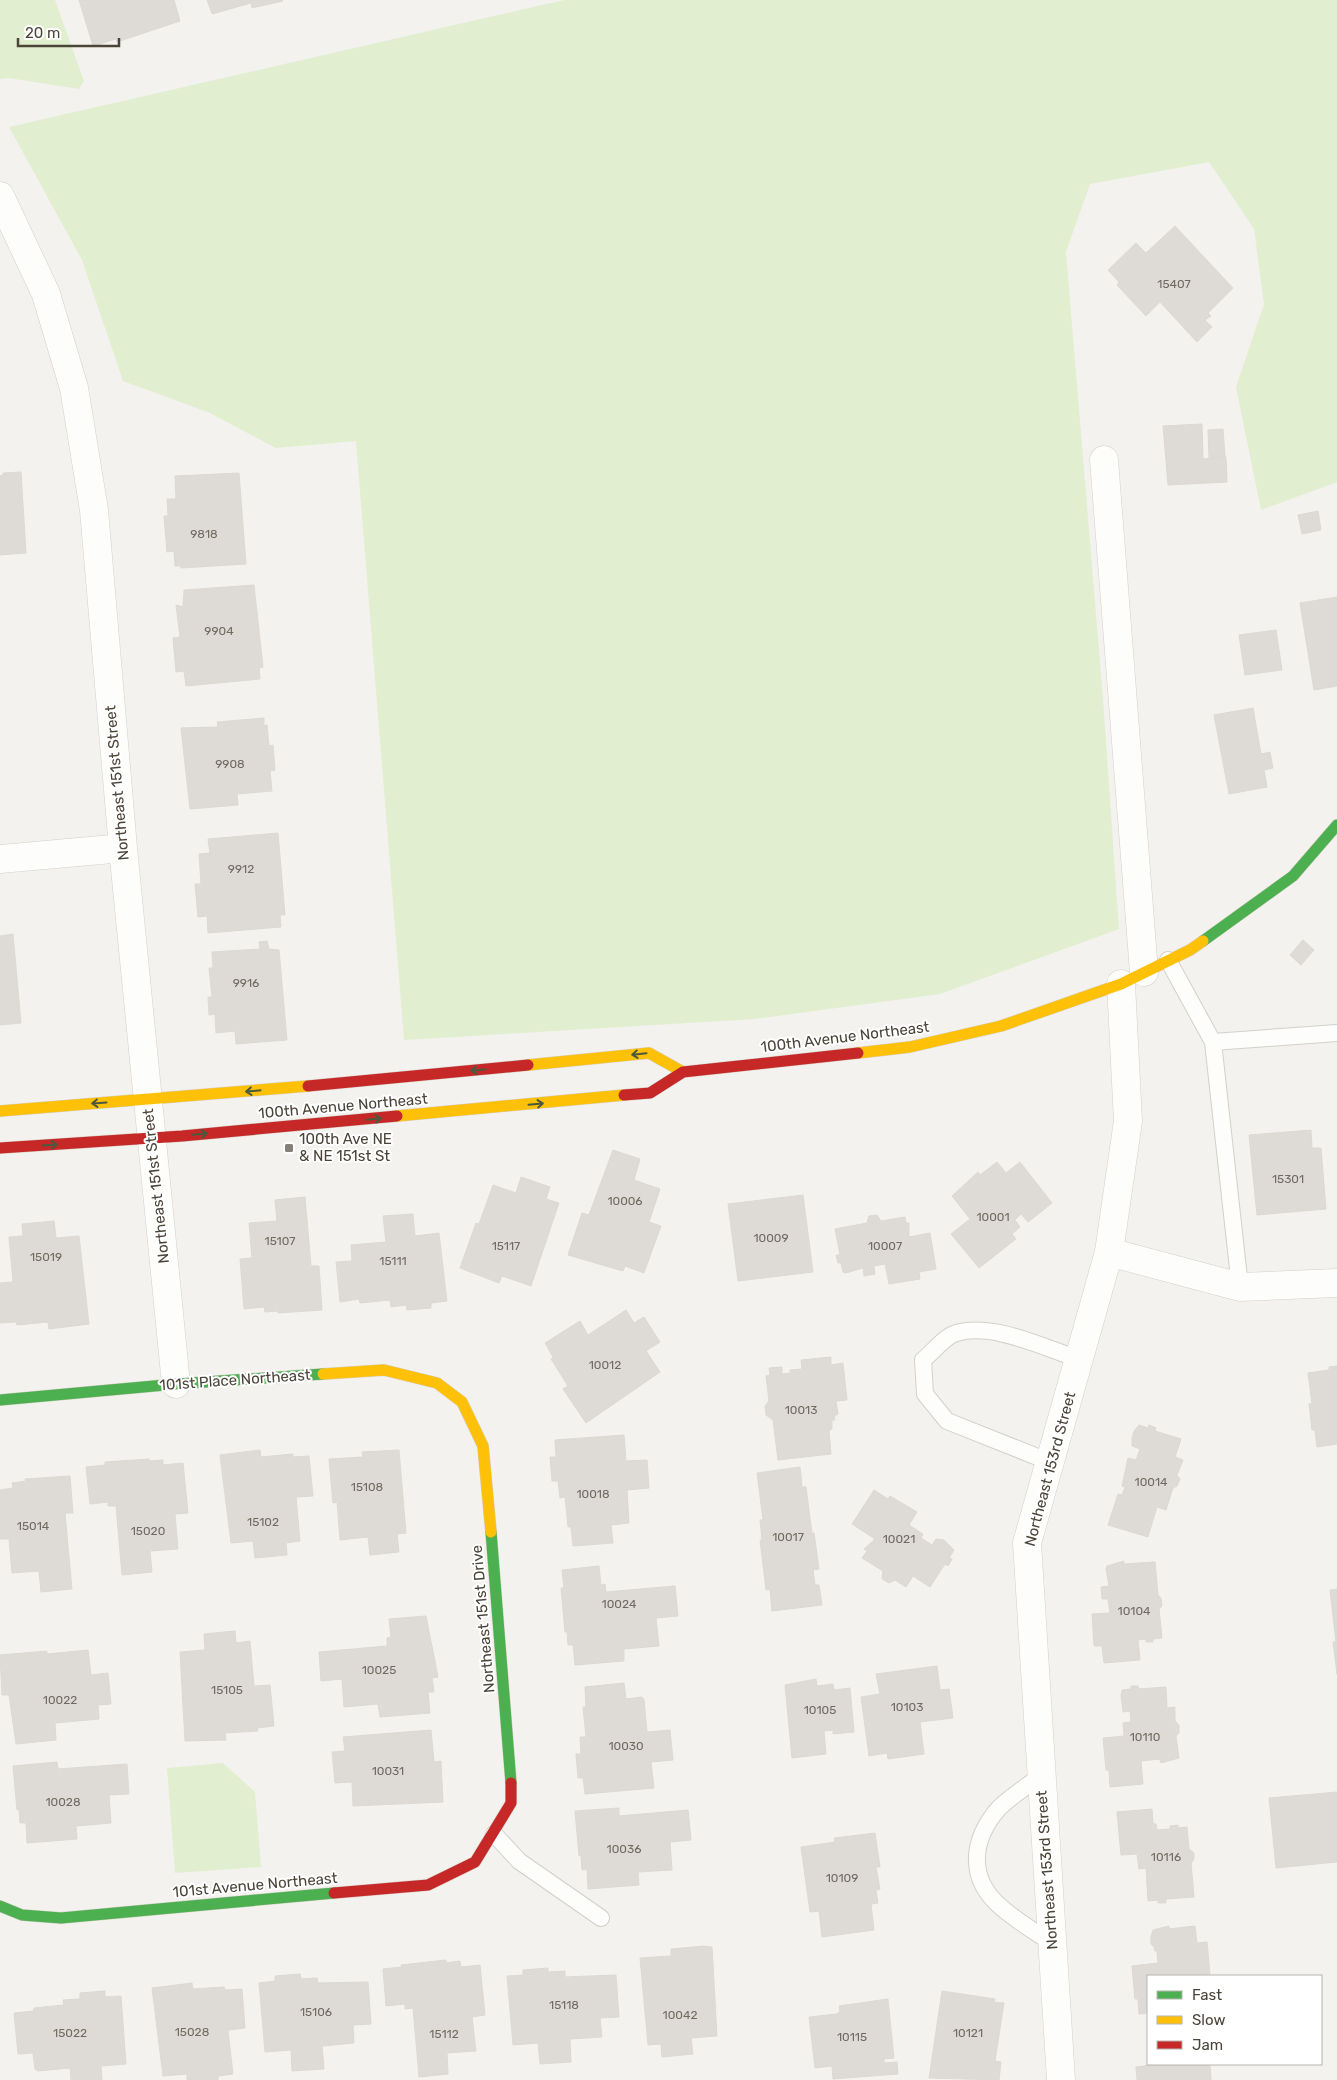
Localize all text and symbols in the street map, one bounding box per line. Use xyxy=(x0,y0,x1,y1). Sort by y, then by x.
scale bar xyxy=(18,15,119,47)
text: 20 m xyxy=(25,24,60,42)
house number: 15407 xyxy=(1157,277,1191,291)
house number: 9818 xyxy=(190,527,218,541)
house number: 9904 xyxy=(204,624,234,638)
street label: Northeast 151st Street xyxy=(101,705,133,861)
house number: 9908 xyxy=(215,757,245,771)
house number: 9912 xyxy=(228,862,254,876)
house number: 9916 xyxy=(233,976,259,990)
street label: 100th Avenue Northeast xyxy=(760,1018,931,1056)
one-way arrow xyxy=(632,1049,648,1058)
one-way arrow xyxy=(470,1065,486,1074)
one-way arrow xyxy=(245,1086,261,1096)
street label: 100th Avenue Northeast xyxy=(258,1090,429,1122)
one-way arrow xyxy=(91,1099,107,1108)
one-way arrow xyxy=(527,1099,543,1109)
street label: Northeast 151st Street xyxy=(139,1108,173,1264)
one-way arrow xyxy=(366,1114,382,1124)
one-way arrow xyxy=(191,1129,207,1139)
place label: 100th Ave NE & NE 151st St xyxy=(299,1130,392,1165)
one-way arrow xyxy=(42,1140,58,1149)
marker: 100th Ave NE & NE 151st St xyxy=(283,1142,295,1154)
house number: 15301 xyxy=(1272,1172,1304,1186)
house number: 10006 xyxy=(607,1194,643,1208)
house number: 10001 xyxy=(976,1210,1010,1224)
house number: 10009 xyxy=(753,1231,789,1245)
house number: 15107 xyxy=(265,1234,296,1248)
house number: 15117 xyxy=(492,1239,520,1253)
house number: 10007 xyxy=(868,1239,902,1253)
house number: 15019 xyxy=(30,1250,62,1264)
house number: 15111 xyxy=(379,1254,407,1268)
house number: 10012 xyxy=(589,1358,621,1372)
street label: 101st Place Northeast xyxy=(159,1366,311,1394)
street label: Northeast 153rd Street xyxy=(1021,1390,1079,1548)
house number: 10013 xyxy=(785,1403,817,1417)
house number: 10014 xyxy=(1135,1475,1168,1489)
house number: 15108 xyxy=(351,1480,383,1494)
house number: 10018 xyxy=(576,1487,610,1501)
house number: 15102 xyxy=(247,1515,279,1529)
house number: 15014 xyxy=(17,1519,50,1533)
house number: 15020 xyxy=(131,1524,165,1538)
house number: 10017 xyxy=(772,1530,804,1544)
house number: 10021 xyxy=(883,1532,915,1546)
street label: Northeast 151st Drive xyxy=(468,1544,498,1694)
house number: 10024 xyxy=(602,1597,637,1611)
house number: 10104 xyxy=(1118,1604,1151,1618)
house number: 10025 xyxy=(362,1663,396,1677)
house number: 15105 xyxy=(211,1683,243,1697)
house number: 10022 xyxy=(43,1693,77,1707)
house number: 10103 xyxy=(891,1700,923,1714)
house number: 10105 xyxy=(804,1703,836,1717)
house number: 10110 xyxy=(1130,1730,1160,1744)
house number: 10030 xyxy=(608,1739,644,1753)
house number: 10031 xyxy=(372,1764,404,1778)
street label: Northeast 153rd Street xyxy=(1032,1790,1062,1950)
house number: 10028 xyxy=(45,1795,81,1809)
house number: 10036 xyxy=(607,1842,641,1856)
house number: 10116 xyxy=(1151,1850,1181,1864)
street label: 101st Avenue Northeast xyxy=(172,1869,338,1901)
house number: 10109 xyxy=(826,1871,858,1885)
legend xyxy=(1147,1975,1322,2065)
text: Fast xyxy=(1192,1986,1222,2004)
house number: 15118 xyxy=(549,1998,579,2012)
house number: 15106 xyxy=(300,2005,332,2019)
house number: 10042 xyxy=(663,2008,697,2022)
text: Slow xyxy=(1192,2011,1225,2029)
house number: 15028 xyxy=(175,2025,209,2039)
house number: 15022 xyxy=(53,2026,87,2040)
house number: 10121 xyxy=(953,2026,983,2040)
house number: 15112 xyxy=(429,2027,459,2041)
house number: 10115 xyxy=(837,2030,867,2044)
text: Jam xyxy=(1192,2036,1223,2054)

